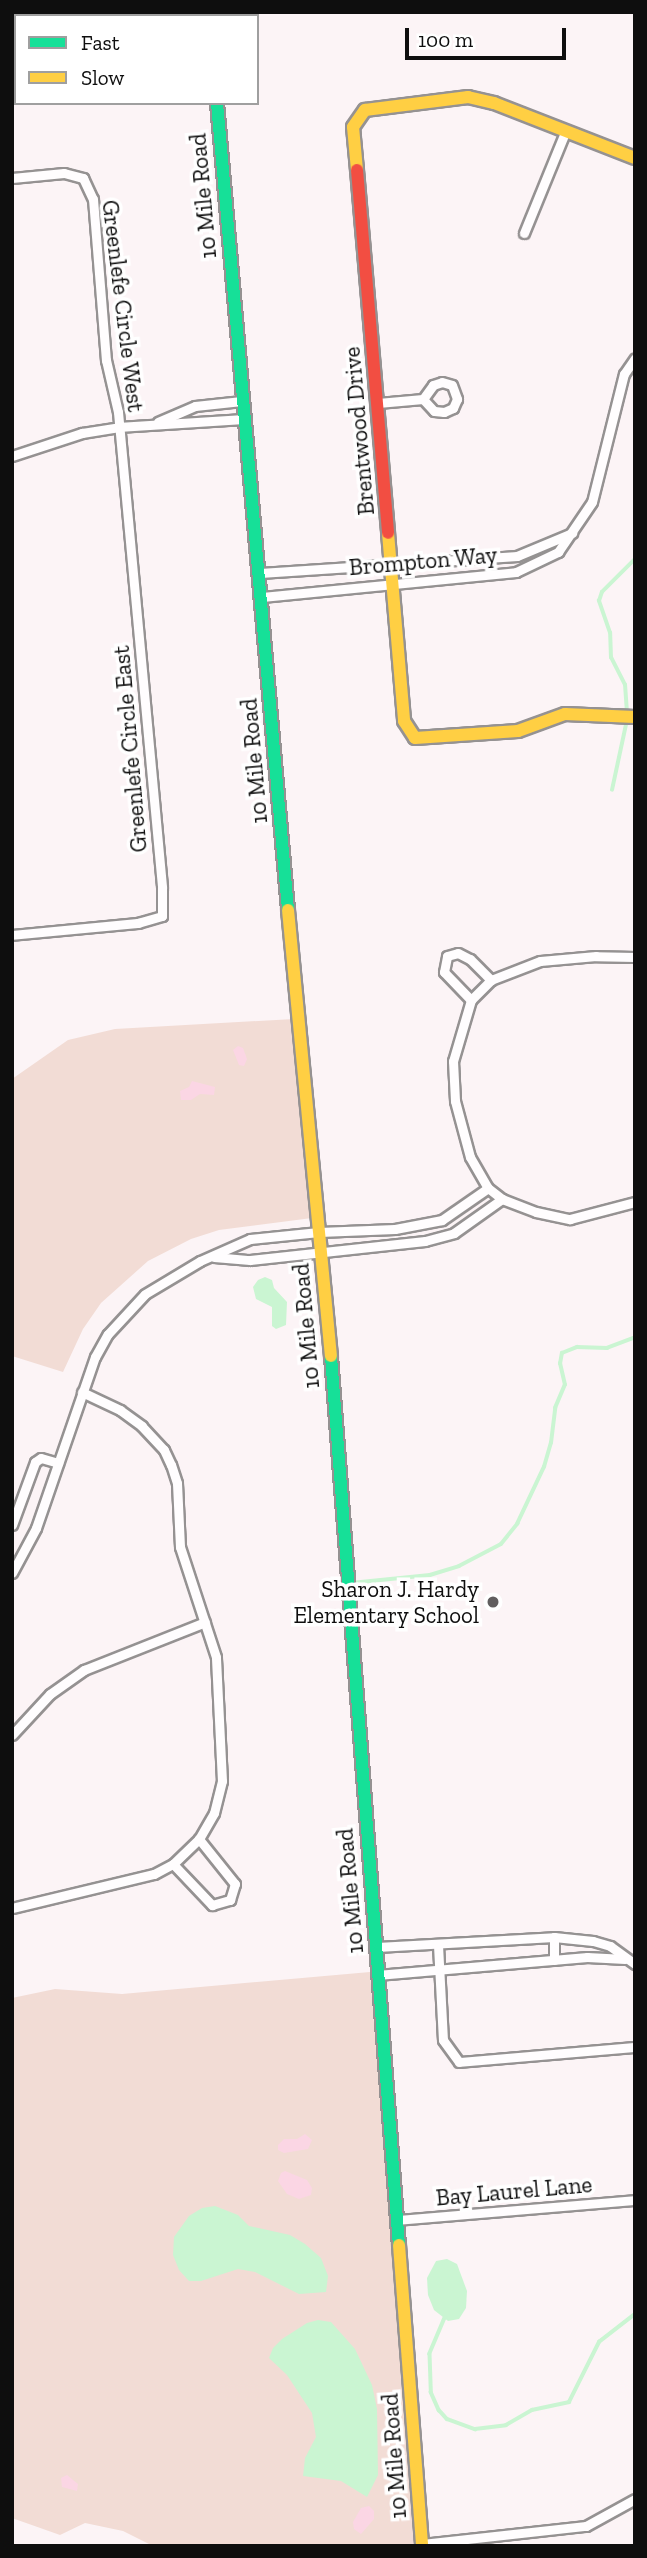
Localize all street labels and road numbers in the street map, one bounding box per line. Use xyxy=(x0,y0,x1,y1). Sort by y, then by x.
street label: 10 Mile Road xyxy=(184,132,222,260)
street label: Greenlefe Circle West xyxy=(96,198,150,414)
street label: Brentwood Drive xyxy=(338,346,380,516)
street label: Brompton Way xyxy=(347,541,499,581)
street label: Greenlefe Circle East xyxy=(107,644,153,854)
street label: 10 Mile Road xyxy=(235,697,273,825)
street label: 10 Mile Road xyxy=(287,1262,325,1390)
street label: 10 Mile Road xyxy=(331,1827,369,1955)
street label: Bay Laurel Lane xyxy=(434,2170,594,2212)
street label: 10 Mile Road xyxy=(376,2392,412,2520)

